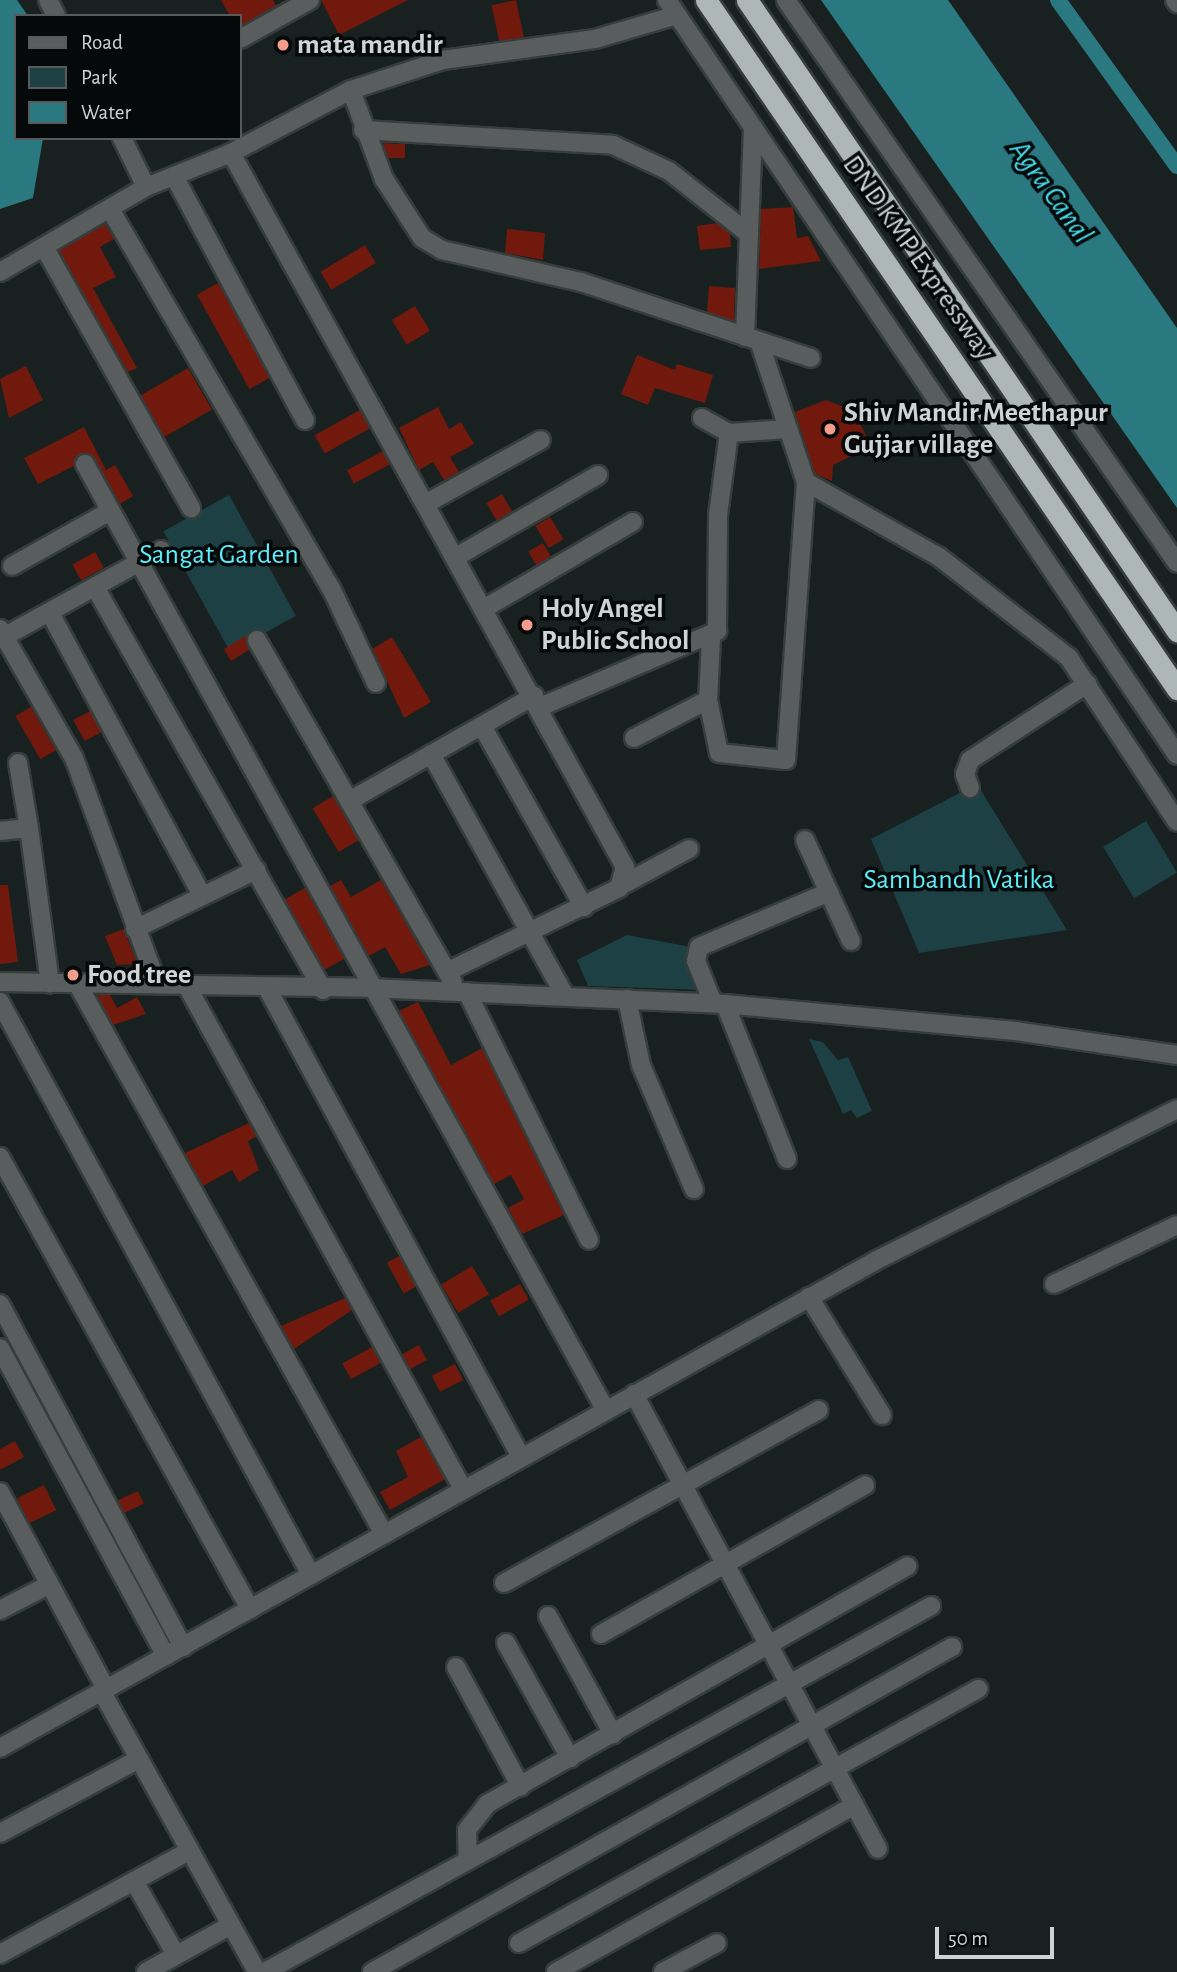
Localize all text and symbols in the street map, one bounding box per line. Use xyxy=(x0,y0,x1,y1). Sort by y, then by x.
legend xyxy=(14,14,242,140)
place label: mata mandir xyxy=(297,28,443,62)
text: Road xyxy=(81,32,123,53)
marker: mata mandir xyxy=(275,37,291,53)
text: Park xyxy=(81,67,117,88)
text: Water xyxy=(81,102,131,123)
water label: Agra Canal xyxy=(1001,133,1101,251)
street label: DND KMP Expressway xyxy=(835,149,1001,367)
place label: Shiv Mandir Meethapur Gujjar village xyxy=(844,396,1108,462)
marker: Shiv Mandir Meethapur Gujjar village xyxy=(822,421,838,437)
park label: Sangat Garden xyxy=(139,538,299,572)
place label: Holy Angel Public School xyxy=(541,592,689,658)
marker: Holy Angel Public School xyxy=(519,617,535,633)
park label: Sambandh Vatika xyxy=(864,863,1054,897)
place label: Food tree xyxy=(87,958,191,992)
marker: Food tree xyxy=(65,967,81,983)
scale bar xyxy=(939,1912,1058,1956)
text: 50 m xyxy=(948,1928,988,1949)

